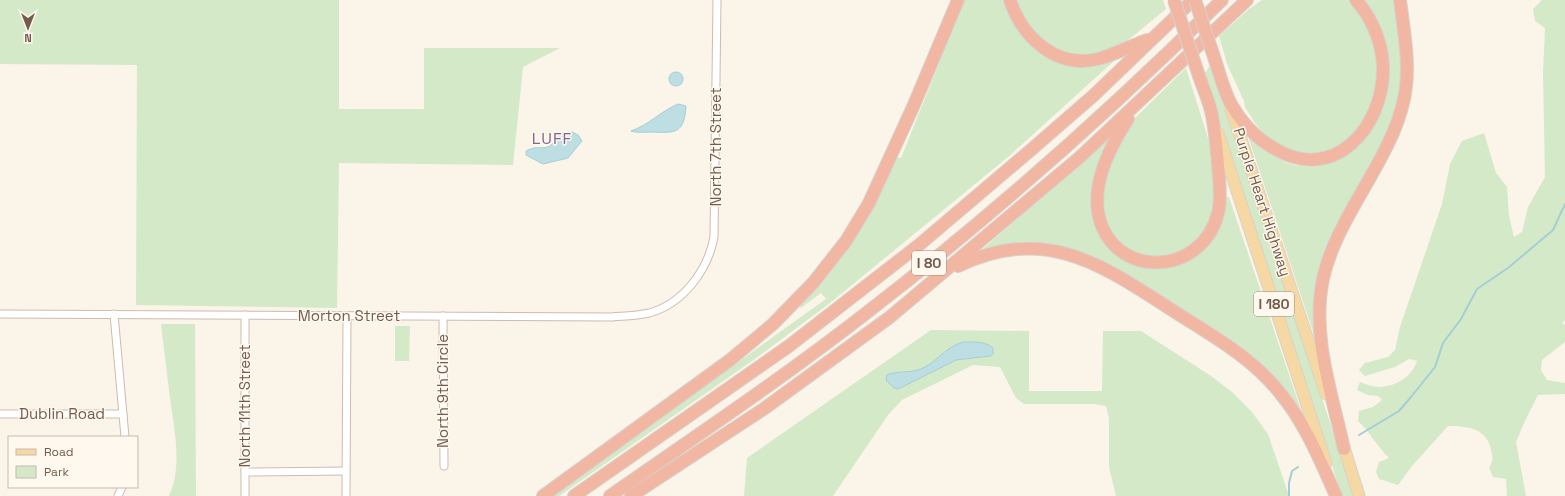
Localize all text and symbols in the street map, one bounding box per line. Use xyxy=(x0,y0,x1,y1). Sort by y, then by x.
north arrow xyxy=(8,8,48,48)
text: N xyxy=(24,31,32,45)
street label: North 7th Street xyxy=(706,87,725,207)
street label: Purple Heart Highway xyxy=(1229,125,1296,279)
district label: LUFF xyxy=(532,128,572,149)
road number: I 80 xyxy=(912,251,946,275)
road number: I 180 xyxy=(1254,292,1294,316)
street label: Morton Street xyxy=(298,306,400,325)
street label: North 9th Circle xyxy=(433,334,452,448)
street label: North 11th Street xyxy=(235,344,254,468)
street label: Dublin Road xyxy=(19,404,105,423)
legend xyxy=(8,436,138,488)
text: Road xyxy=(44,444,73,460)
text: Park xyxy=(44,464,69,480)

